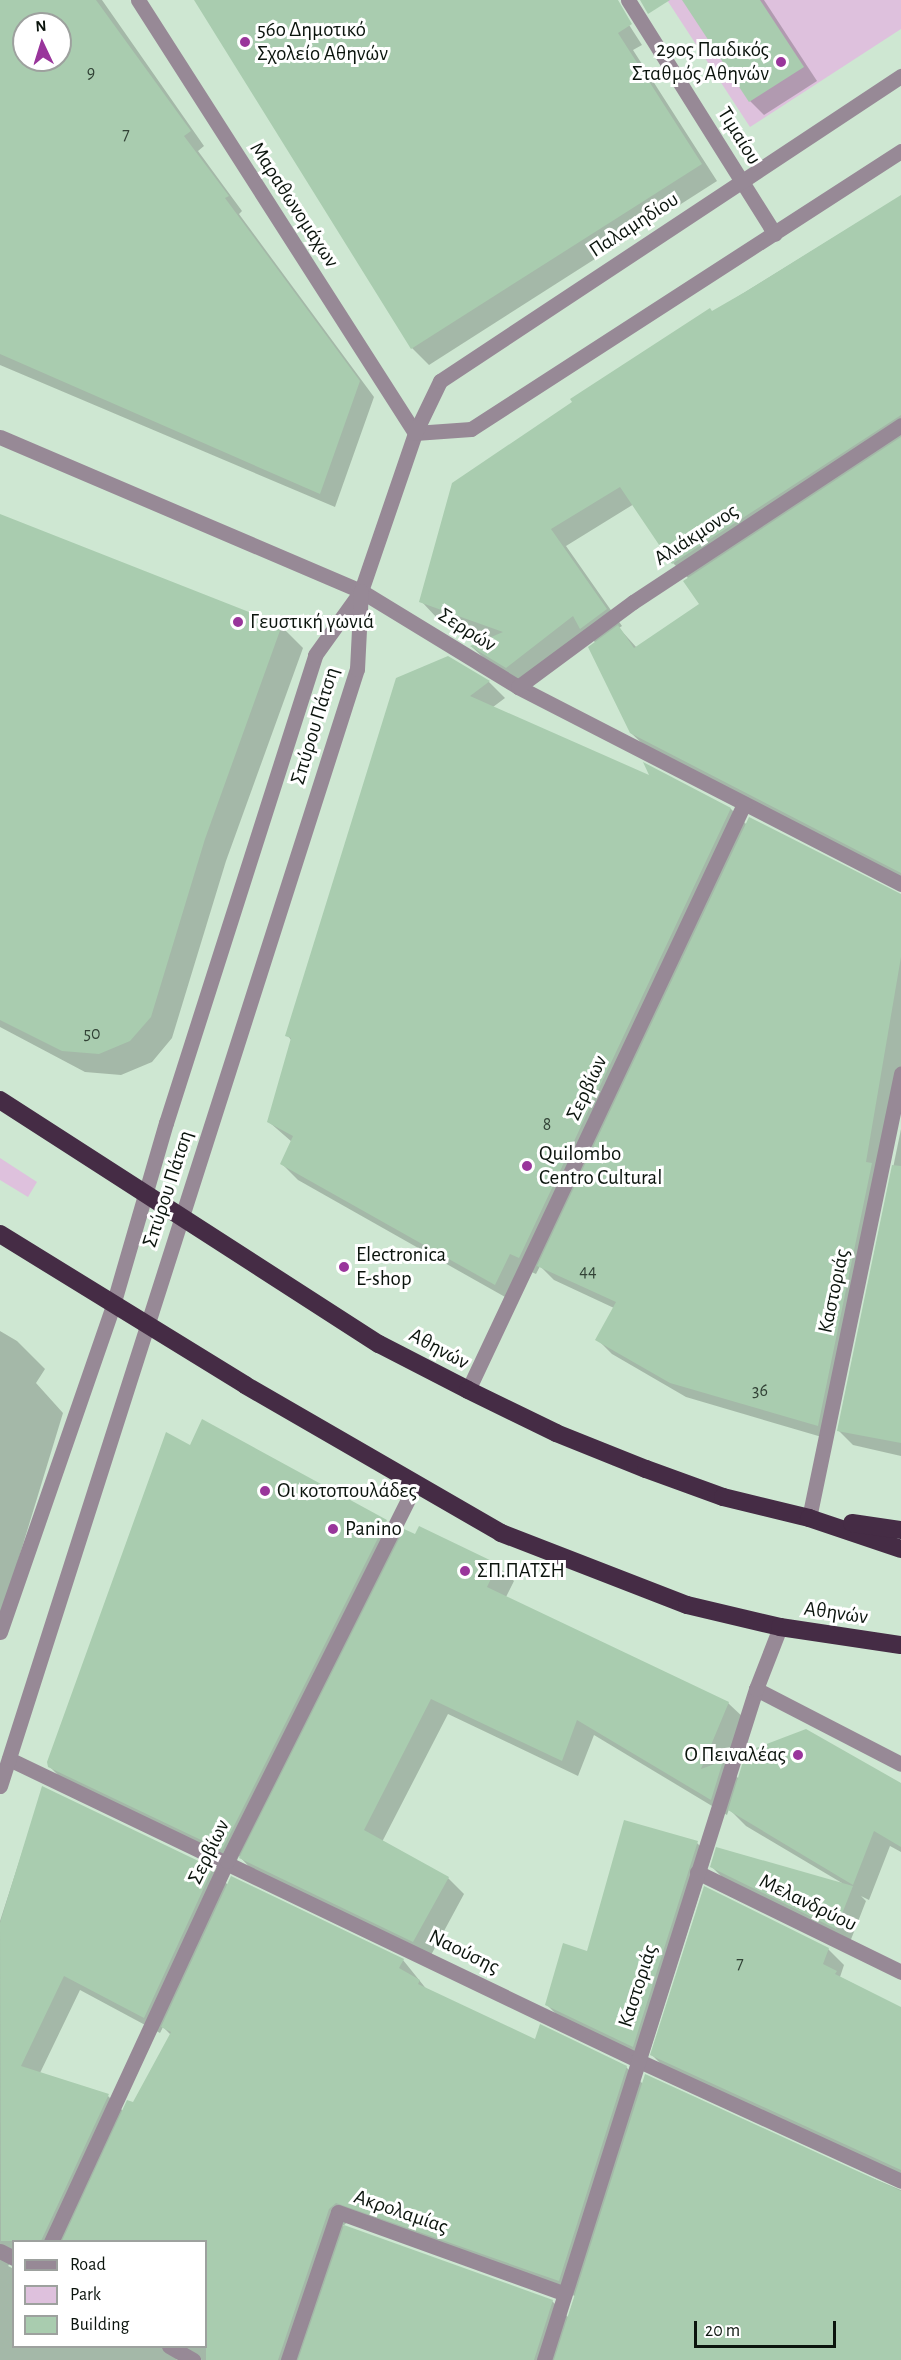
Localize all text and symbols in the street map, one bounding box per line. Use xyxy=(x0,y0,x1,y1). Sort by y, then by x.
north arrow xyxy=(12,12,72,72)
place label: 56ο Δημοτικό Σχολείο Αθηνών xyxy=(257,17,388,67)
text: N xyxy=(35,18,47,34)
marker: 56ο Δημοτικό Σχολείο Αθηνών xyxy=(238,35,252,49)
place label: 29ος Παιδικός Σταθμός Αθηνών xyxy=(632,37,769,87)
marker: 29ος Παιδικός Σταθμός Αθηνών xyxy=(774,55,788,69)
house number: 9 xyxy=(87,62,95,84)
street label: Τιμαίου xyxy=(711,102,767,170)
house number: 7 xyxy=(122,124,130,146)
street label: Μαραθωνομάχων xyxy=(244,137,344,273)
street label: Παλαμηδίου xyxy=(585,187,683,263)
street label: Αλιάκμονος xyxy=(649,499,743,571)
street label: Σερρών xyxy=(433,603,501,657)
place label: Γευστική γωνιά xyxy=(250,609,374,635)
marker: Γευστική γωνιά xyxy=(231,615,245,629)
street label: Σπύρου Πάτση xyxy=(285,664,345,788)
house number: 50 xyxy=(83,1023,101,1045)
street label: Σερβίων xyxy=(561,1051,613,1125)
house number: 8 xyxy=(543,1114,551,1136)
street label: Σπύρου Πάτση xyxy=(137,1127,199,1251)
place label: Quilombo Centro Cultural xyxy=(539,1141,662,1191)
marker: Quilombo Centro Cultural xyxy=(520,1159,534,1173)
place label: Electronica E-shop xyxy=(356,1242,446,1292)
street label: Καστοριάς xyxy=(813,1247,855,1335)
marker: Electronica E-shop xyxy=(337,1260,351,1274)
house number: 44 xyxy=(579,1261,597,1283)
street label: Αθηνών xyxy=(405,1323,473,1375)
house number: 36 xyxy=(752,1380,768,1402)
place label: Οι κοτοπουλάδες xyxy=(277,1478,417,1504)
marker: Οι κοτοπουλάδες xyxy=(258,1484,272,1498)
place label: Panino xyxy=(345,1516,402,1542)
marker: Panino xyxy=(326,1522,340,1536)
place label: ΣΠ.ΠΑΤΣΗ xyxy=(477,1558,565,1584)
marker: ΣΠ.ΠΑΤΣΗ xyxy=(458,1564,472,1578)
street label: Αθηνών xyxy=(802,1596,870,1630)
place label: Ο Πειναλέας xyxy=(684,1742,786,1768)
marker: Ο Πειναλέας xyxy=(791,1748,805,1762)
street label: Σερβίων xyxy=(183,1815,235,1889)
street label: Μελανδρύου xyxy=(755,1869,861,1937)
street label: Ναούσης xyxy=(425,1924,503,1980)
street label: Καστοριάς xyxy=(613,1941,663,2031)
house number: 7 xyxy=(736,1953,744,1975)
street label: Ακρολαμίας xyxy=(351,2184,451,2240)
legend xyxy=(12,2240,207,2348)
text: Road xyxy=(70,2256,106,2274)
text: Park xyxy=(70,2286,101,2304)
scale bar xyxy=(697,2309,840,2347)
text: Building xyxy=(70,2316,129,2334)
text: 20 m xyxy=(705,2322,740,2340)

